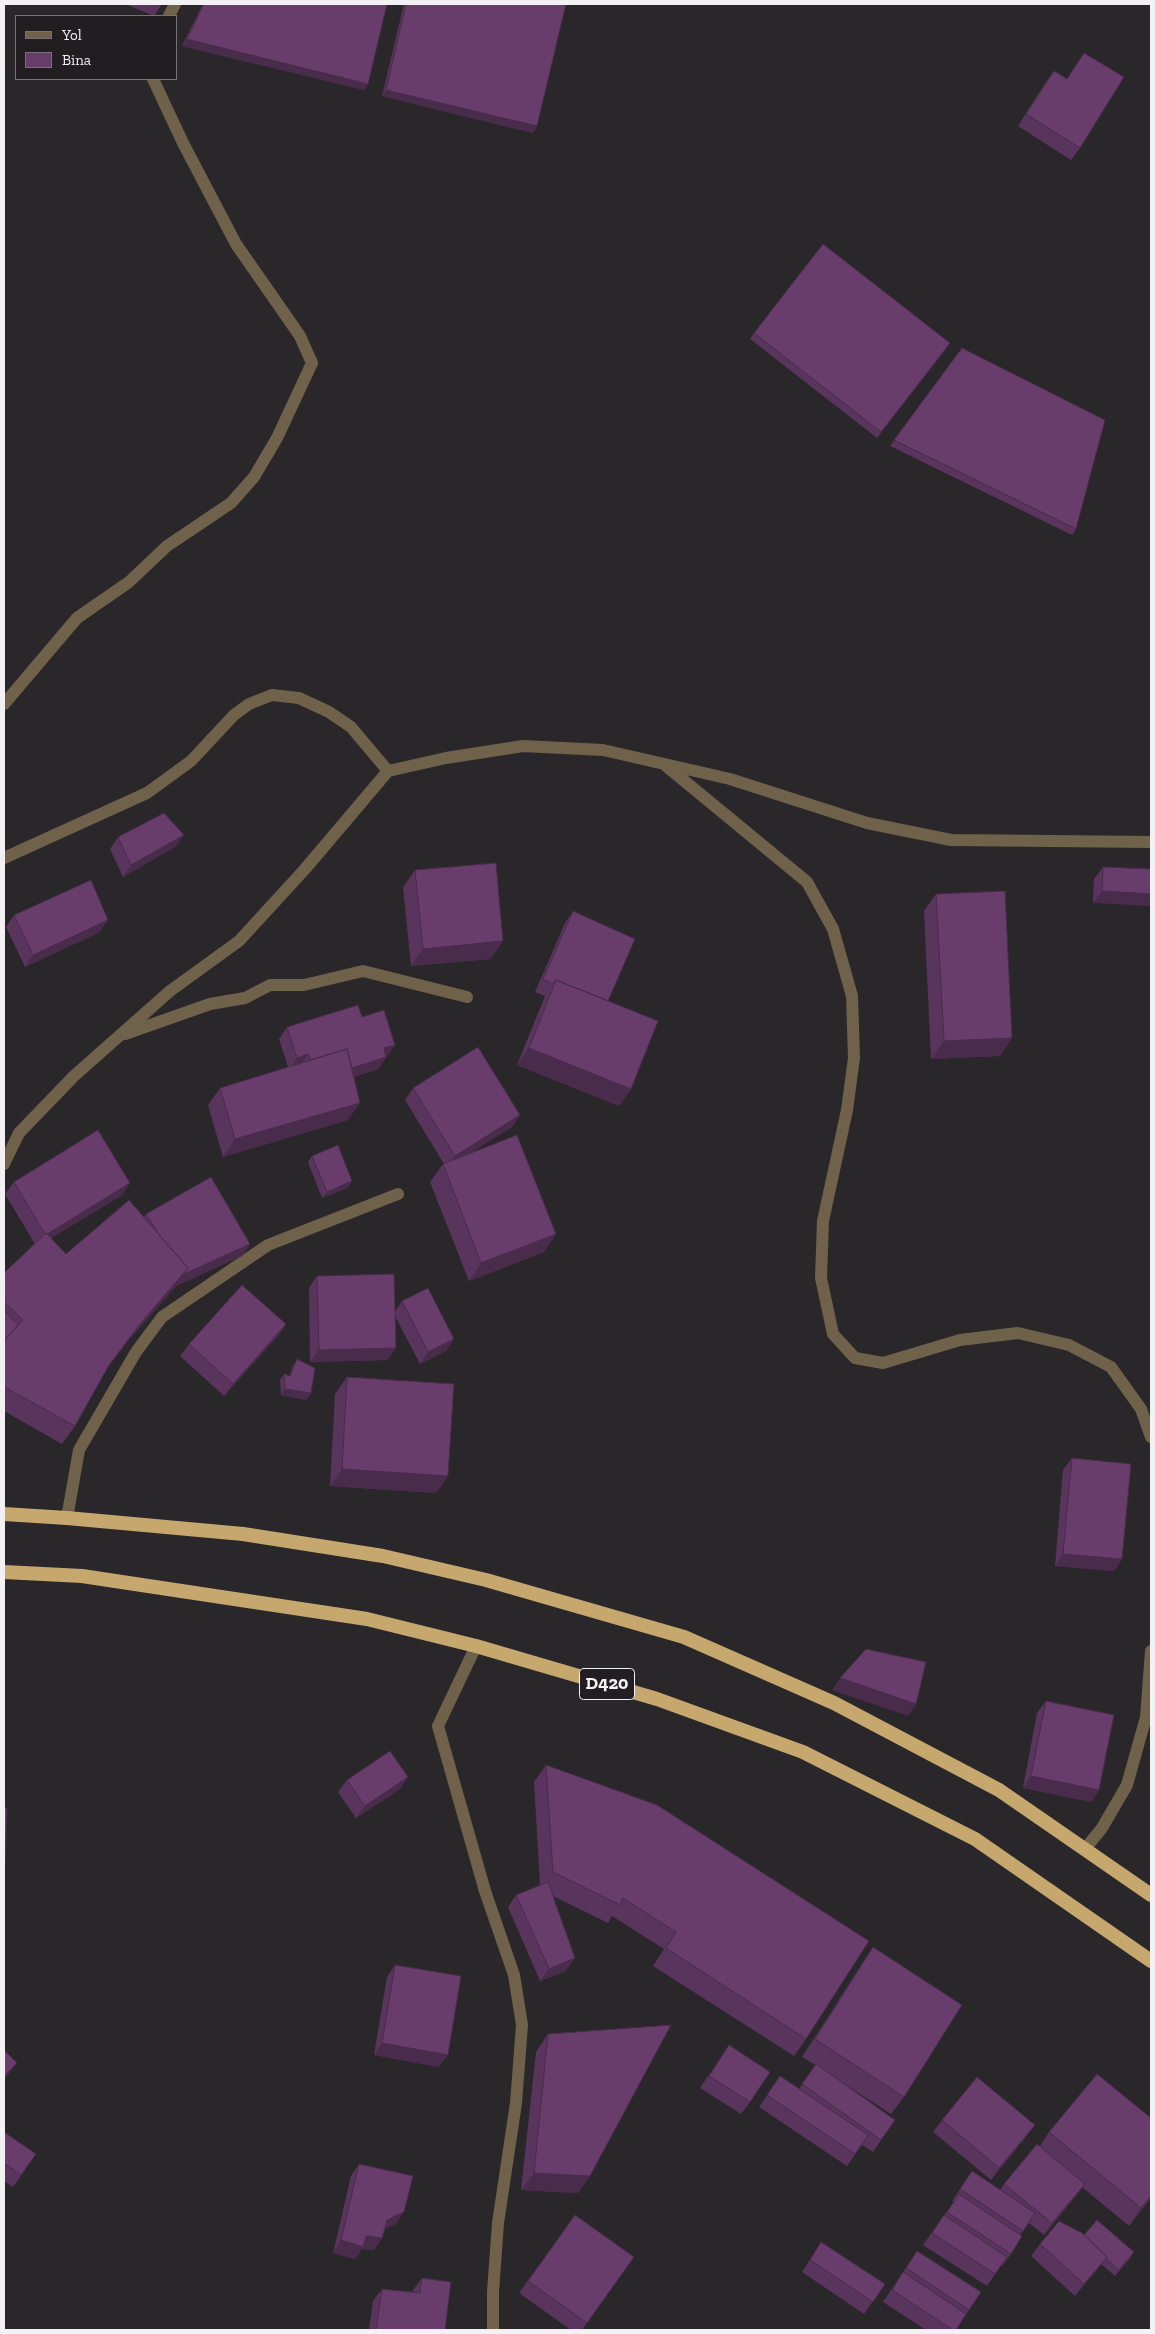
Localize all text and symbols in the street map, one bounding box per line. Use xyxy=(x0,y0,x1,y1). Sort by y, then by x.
legend xyxy=(15,15,178,80)
text: Yol xyxy=(62,26,82,44)
text: Bina xyxy=(62,51,91,69)
road number: D420 xyxy=(580,1668,634,1700)

